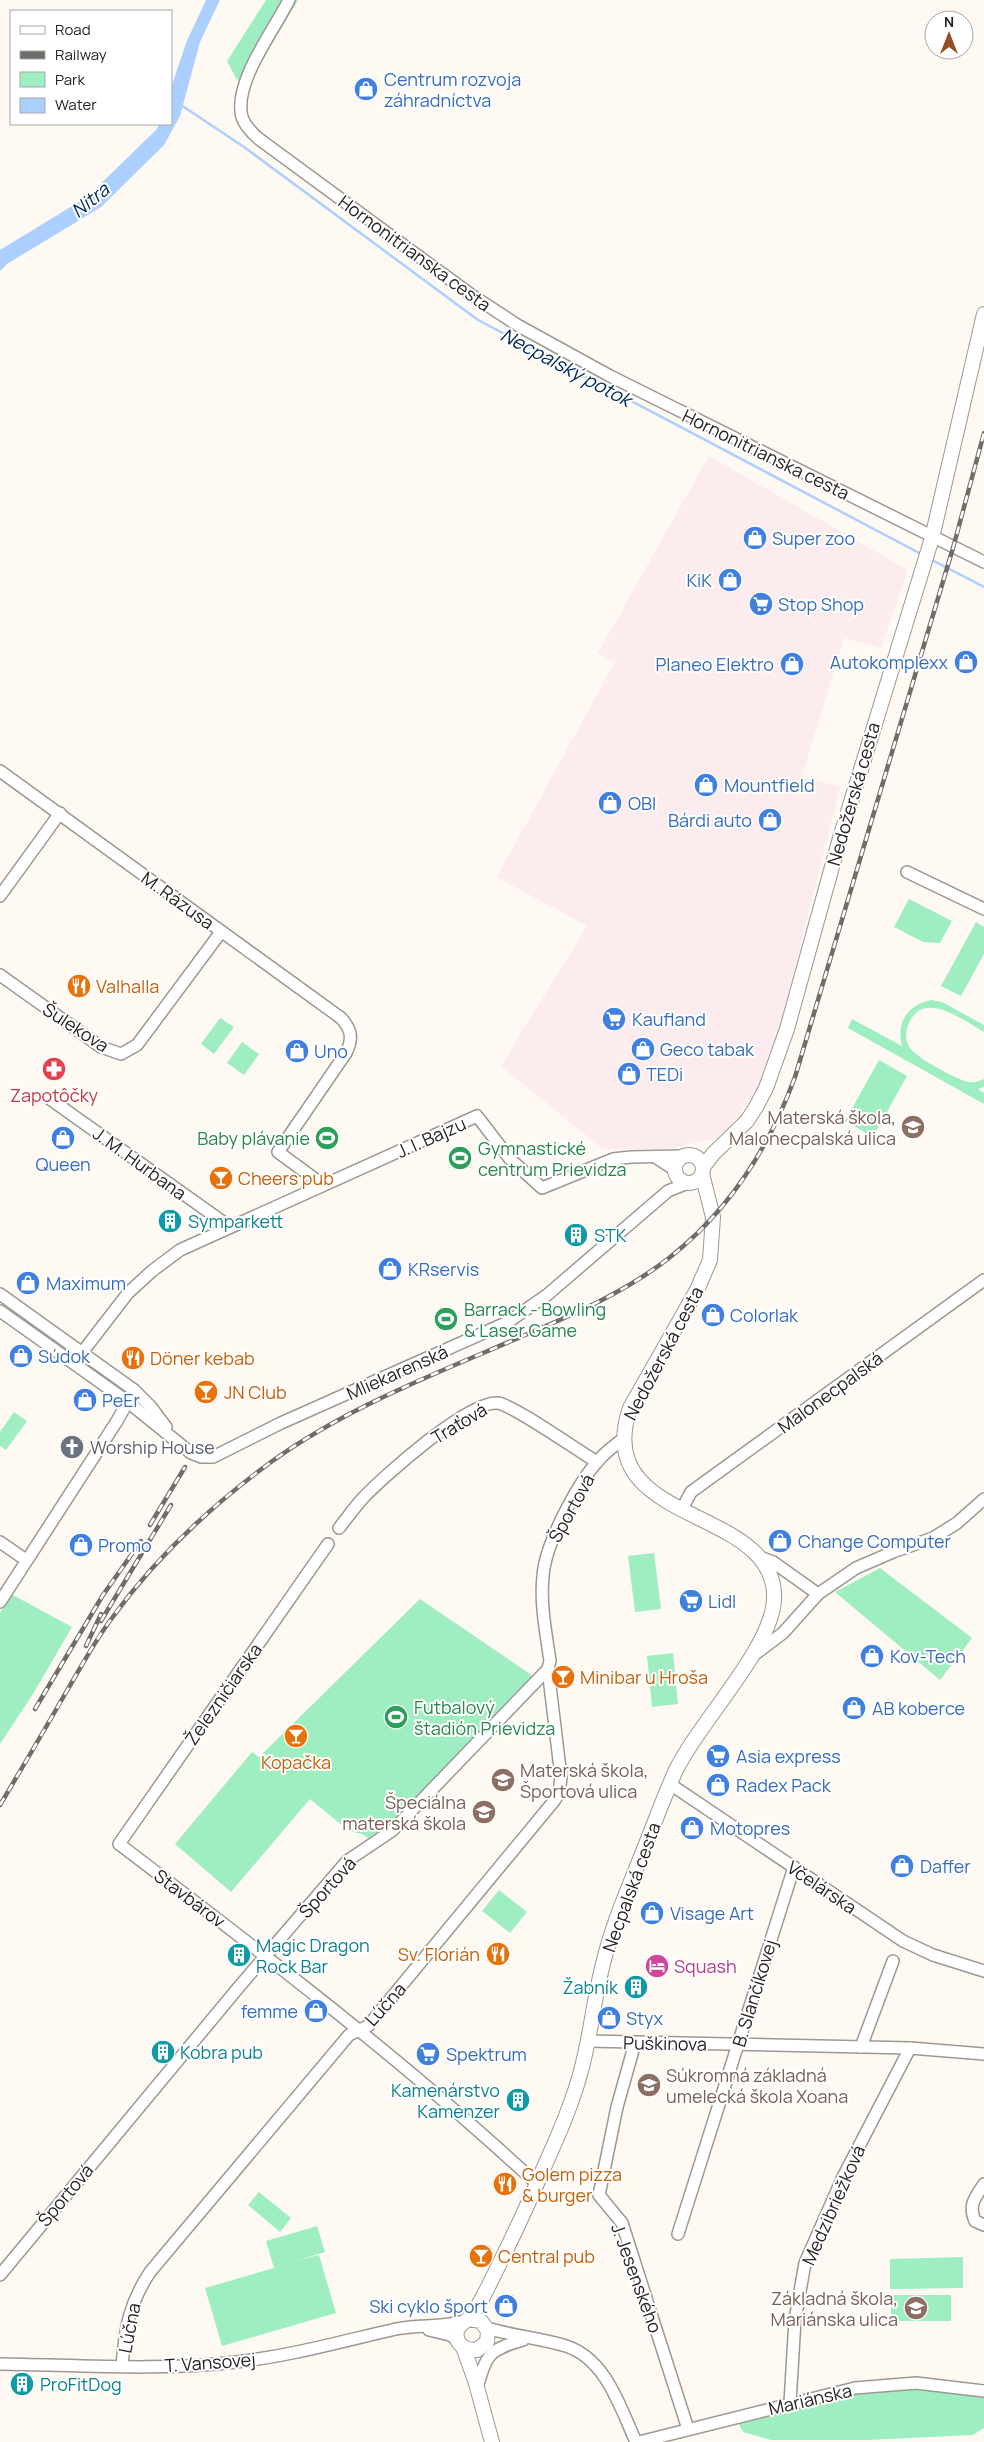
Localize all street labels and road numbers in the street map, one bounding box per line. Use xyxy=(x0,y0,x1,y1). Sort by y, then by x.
street label: Hornonitrianska cesta xyxy=(334,189,496,317)
street label: Hornonitrianska cesta xyxy=(678,403,854,505)
street label: Nedožerská cesta xyxy=(821,720,885,868)
street label: M. Rázusa xyxy=(137,866,219,934)
street label: Šulekova xyxy=(38,997,114,1057)
street label: J. I. Bajzu xyxy=(392,1111,470,1163)
street label: J. M. Hurbana xyxy=(89,1121,191,1205)
street label: Nedožerská cesta xyxy=(618,1282,708,1424)
street label: Mliekarenská xyxy=(343,1339,451,1405)
street label: Malonecpalská xyxy=(773,1346,887,1438)
street label: Traťová xyxy=(427,1397,491,1449)
street label: Športová xyxy=(542,1470,600,1546)
street label: Železničiarska xyxy=(179,1638,267,1750)
street label: Necpalská cesta xyxy=(596,1819,666,1955)
street label: Športová xyxy=(293,1851,361,1923)
street label: Včelárska xyxy=(783,1855,861,1919)
street label: Stavbárov xyxy=(149,1863,231,1933)
street label: B. Slančíkovej xyxy=(726,1936,782,2050)
street label: Lúčna xyxy=(359,1977,411,2031)
street label: Puškinova xyxy=(623,2030,707,2056)
street label: Medzibriežková xyxy=(796,2141,870,2269)
street label: Športová xyxy=(32,2159,98,2231)
street label: J. Jesenského xyxy=(606,2220,668,2336)
street label: Lúčna xyxy=(112,2301,146,2355)
street label: T. Vansovej xyxy=(164,2347,256,2377)
street label: Mariánska xyxy=(766,2378,854,2420)

